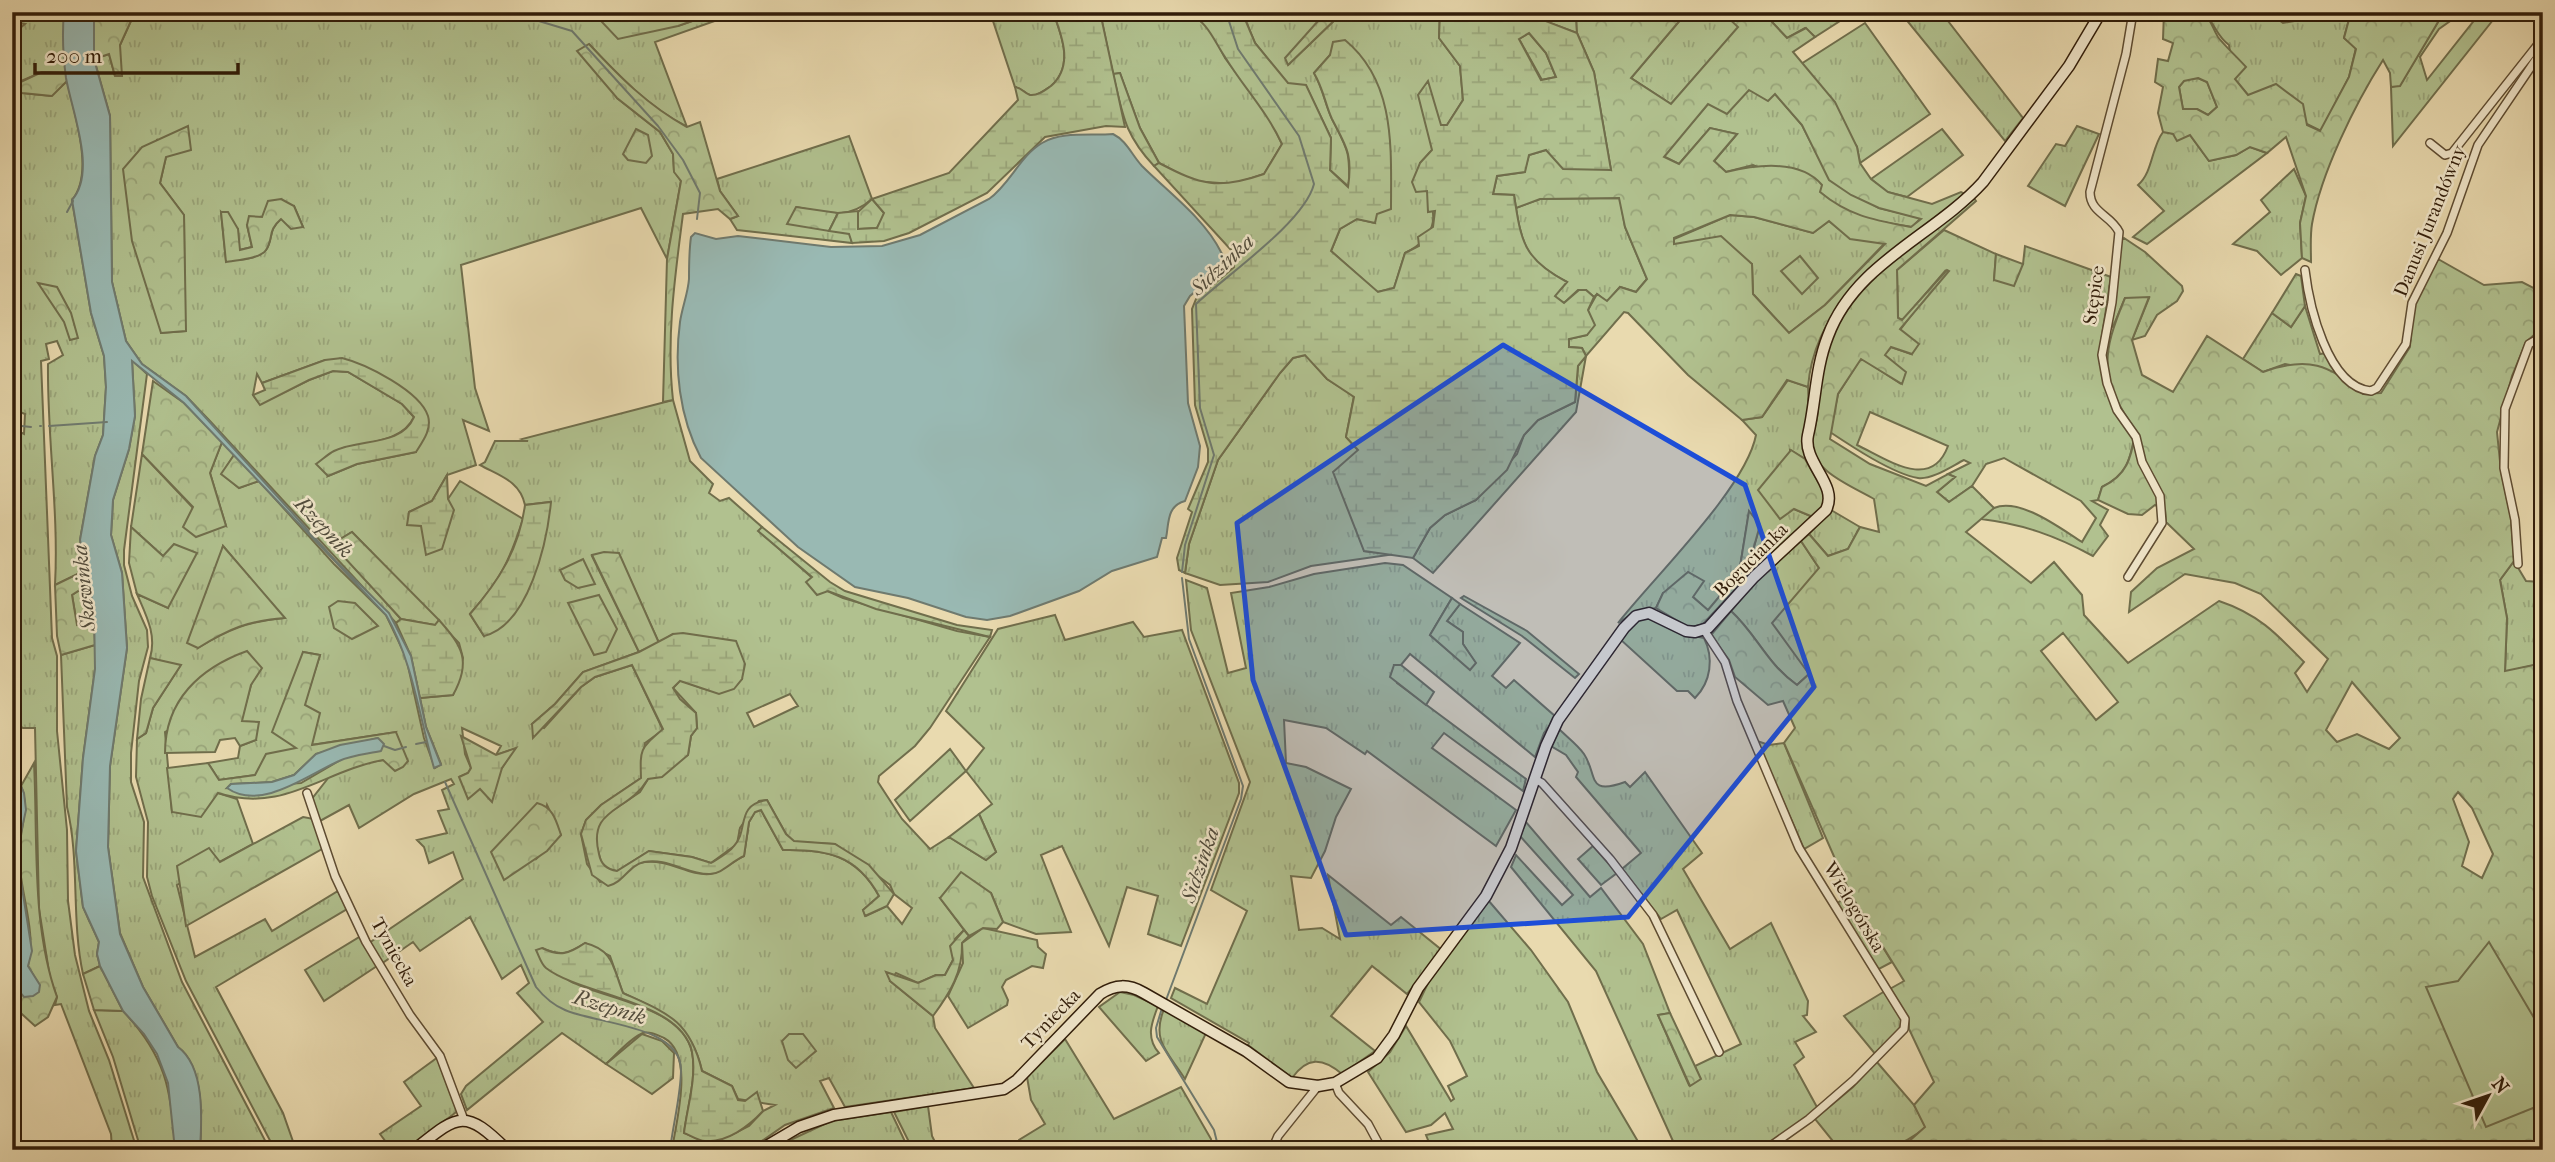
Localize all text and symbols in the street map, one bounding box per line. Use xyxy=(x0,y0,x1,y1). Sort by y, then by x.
scale bar xyxy=(35,32,238,76)
text: 200 m xyxy=(46,44,102,68)
street label: Danusi Jurandówny xyxy=(2390,141,2471,300)
water label: Sidzinka xyxy=(1185,230,1259,301)
street label: Stępice xyxy=(2079,264,2109,326)
water label: Rzepnik xyxy=(288,490,358,563)
street label: Bogucianka xyxy=(1709,518,1793,602)
water label: Skawinka xyxy=(68,543,101,634)
water label: Sidzinka xyxy=(1176,824,1224,907)
street label: Wielogórska xyxy=(1818,857,1890,956)
street label: Tyniecka xyxy=(366,914,422,990)
water label: Rzepnik xyxy=(569,984,649,1029)
street label: Tyniecka xyxy=(1017,984,1085,1054)
north arrow xyxy=(2454,1060,2524,1130)
text: N xyxy=(2487,1073,2514,1099)

